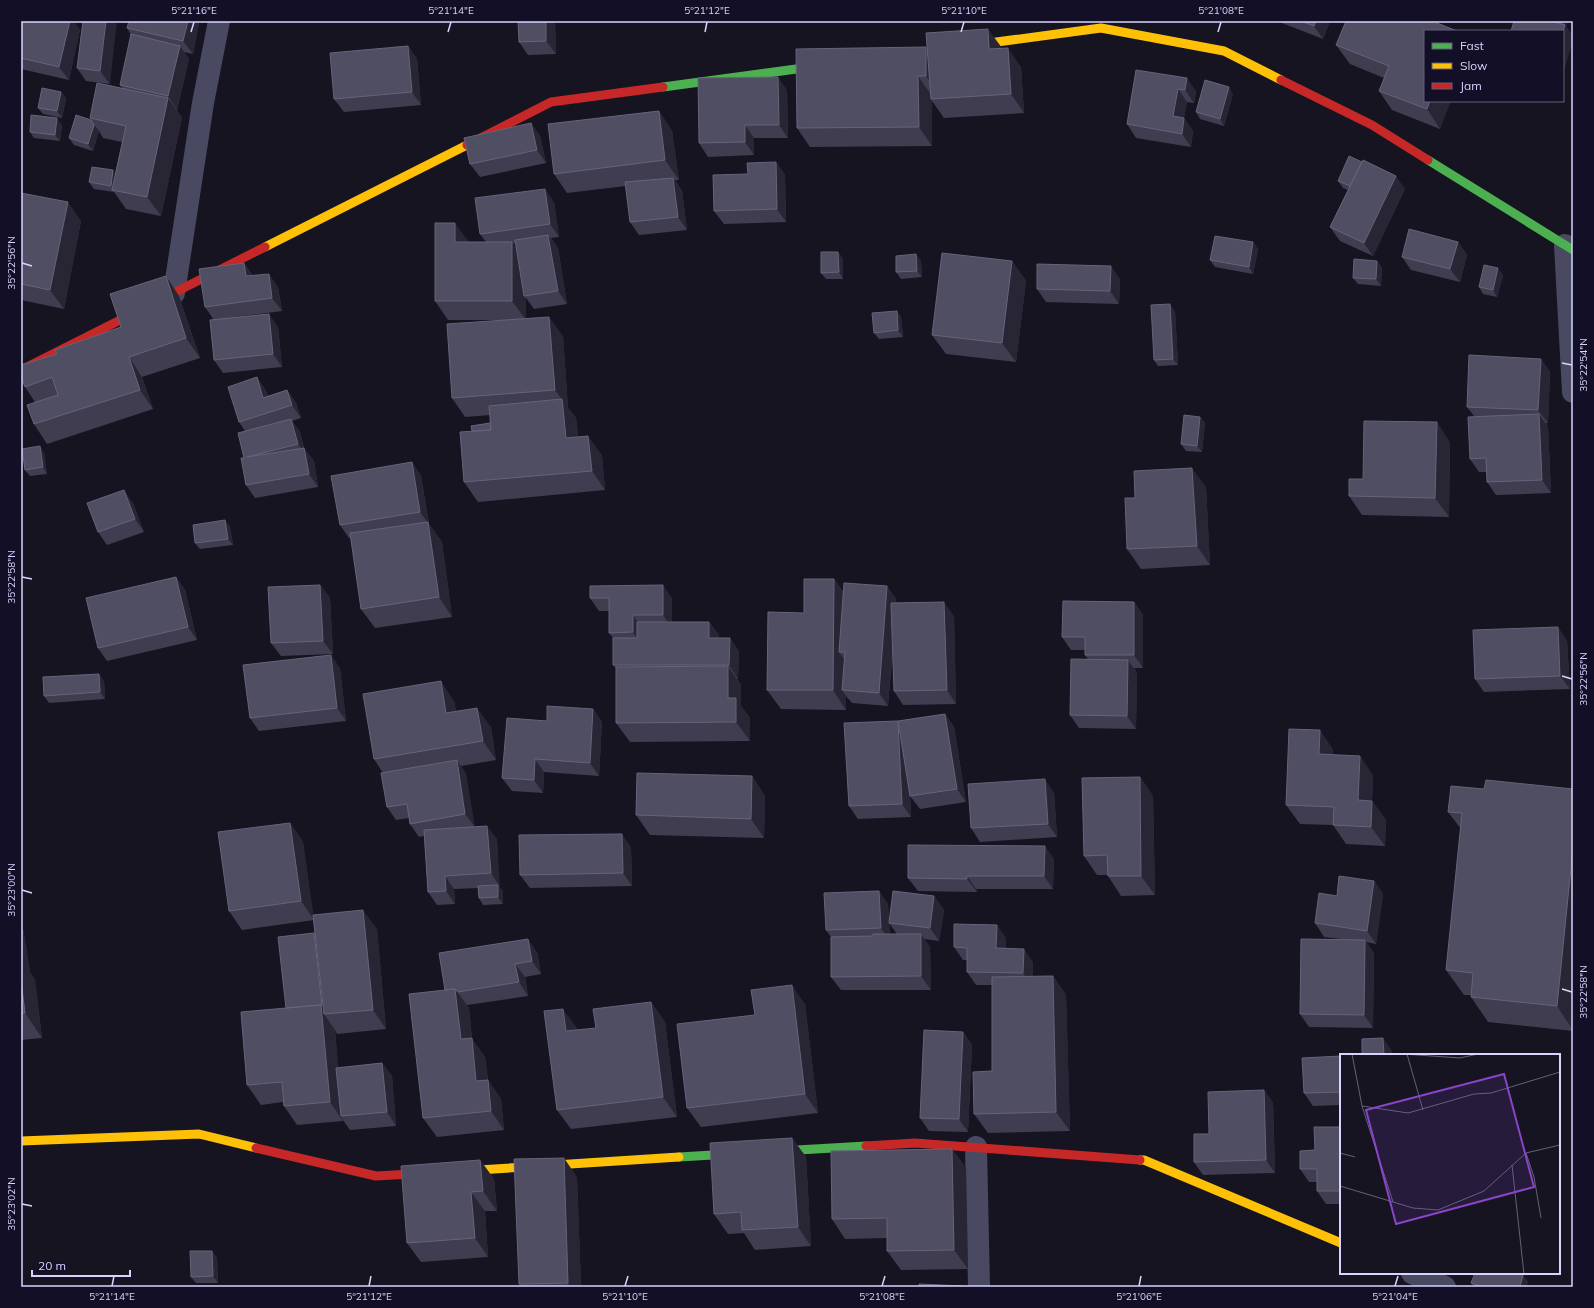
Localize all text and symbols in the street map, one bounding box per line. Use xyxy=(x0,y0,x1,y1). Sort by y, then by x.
text: 5°21'16"E xyxy=(171,4,217,17)
text: 5°21'14"E xyxy=(428,4,474,17)
text: 5°21'12"E xyxy=(684,4,730,17)
text: 5°21'10"E xyxy=(941,4,987,17)
text: 5°21'08"E xyxy=(1198,4,1244,17)
legend xyxy=(1424,30,1564,102)
text: Fast xyxy=(1460,38,1484,53)
text: Slow xyxy=(1460,58,1488,73)
text: Jam xyxy=(1460,78,1482,93)
text: 35°22'56"N xyxy=(5,236,18,290)
text: 35°22'54"N xyxy=(1577,338,1590,392)
text: 35°22'58"N xyxy=(5,550,18,604)
text: 35°22'56"N xyxy=(1577,652,1590,706)
text: 35°23'00"N xyxy=(5,863,18,917)
text: 35°22'58"N xyxy=(1577,965,1590,1019)
inset map xyxy=(1340,1054,1560,1274)
text: 35°23'02"N xyxy=(5,1177,18,1231)
scale bar xyxy=(32,1252,130,1278)
text: 20 m xyxy=(38,1258,66,1273)
text: 5°21'14"E xyxy=(89,1290,135,1303)
text: 5°21'12"E xyxy=(346,1290,392,1303)
text: 5°21'10"E xyxy=(602,1290,648,1303)
text: 5°21'08"E xyxy=(859,1290,905,1303)
text: 5°21'06"E xyxy=(1116,1290,1162,1303)
text: 5°21'04"E xyxy=(1372,1290,1418,1303)

